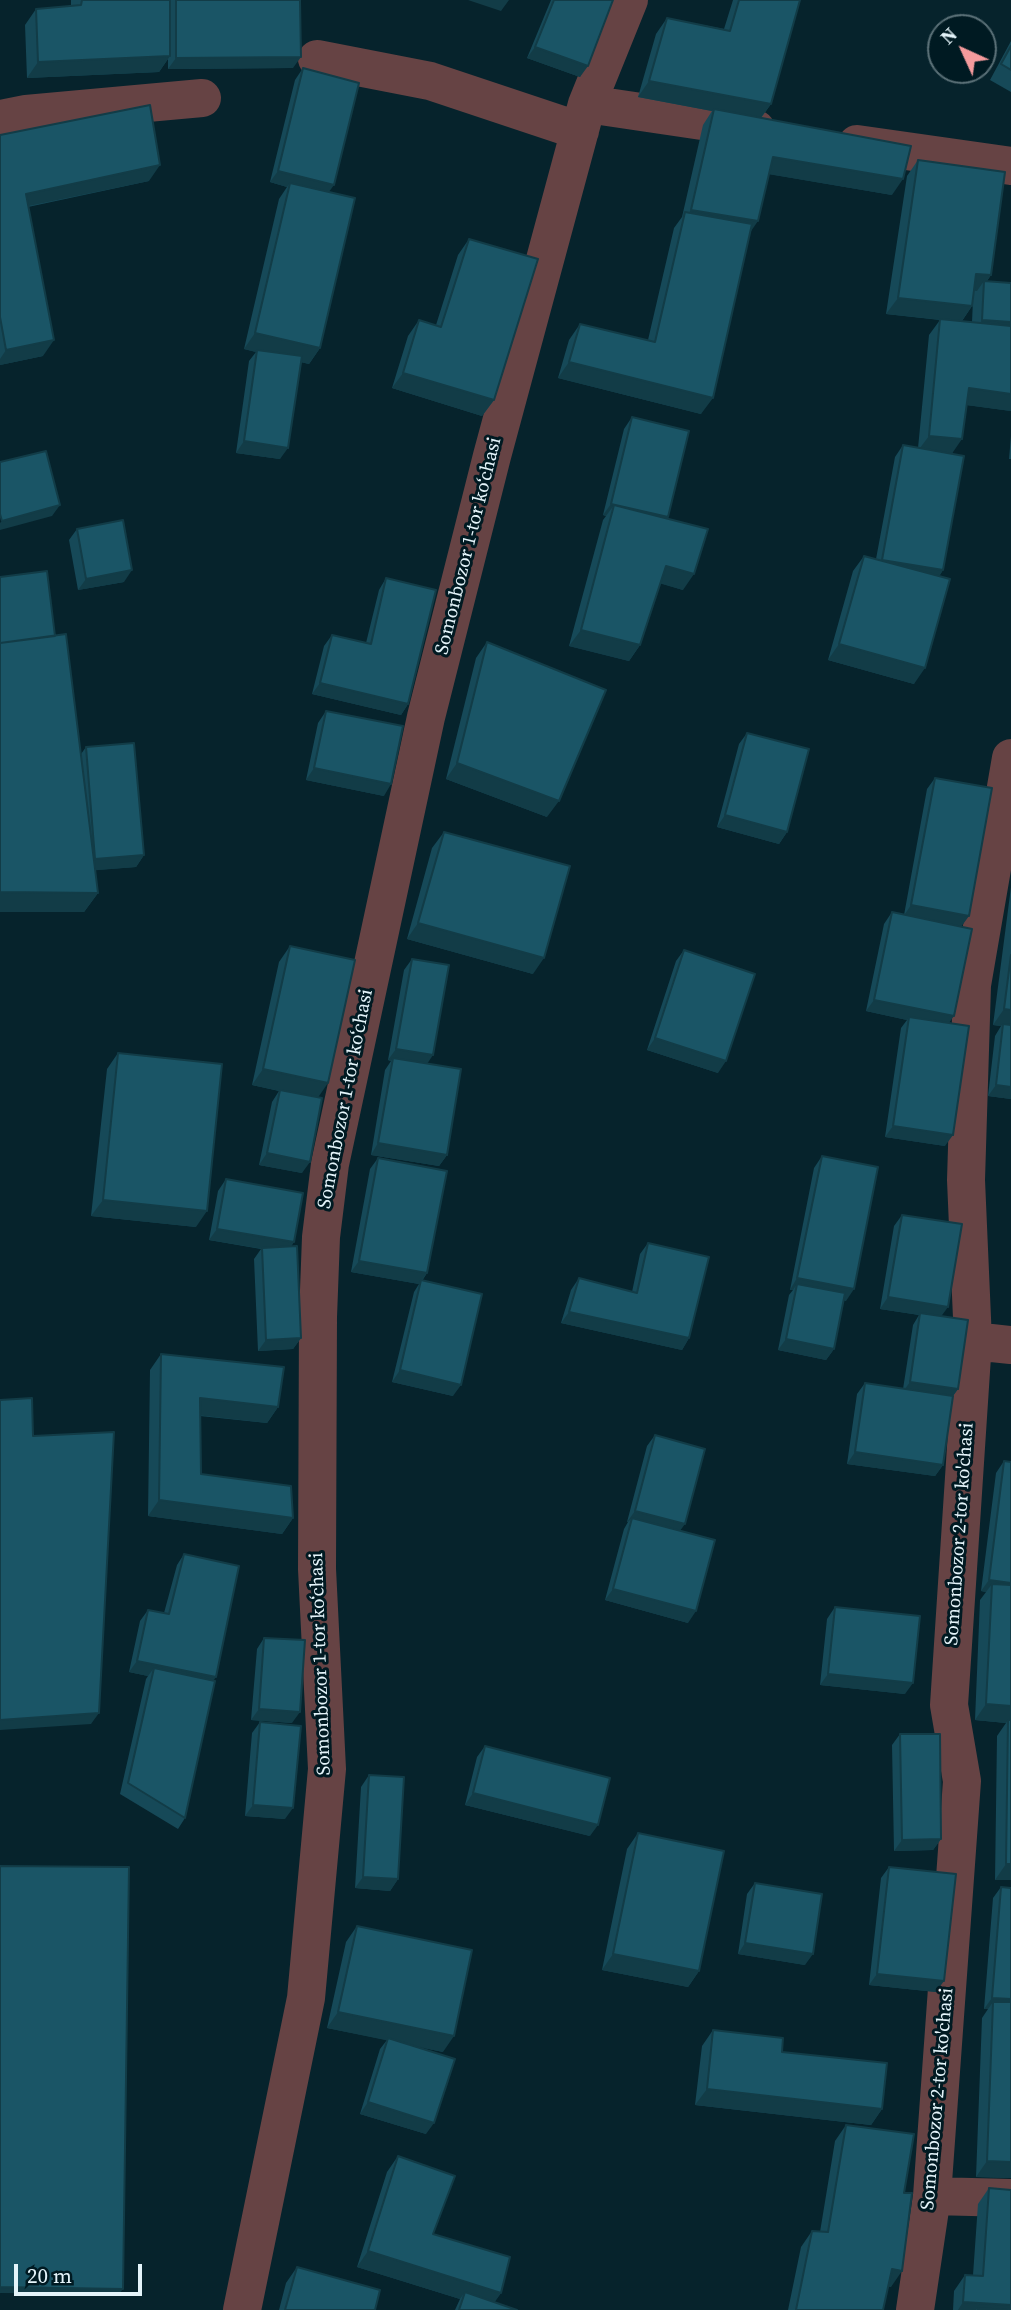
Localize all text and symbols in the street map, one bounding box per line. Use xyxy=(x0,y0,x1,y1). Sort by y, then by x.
north arrow xyxy=(927,14,997,84)
text: N xyxy=(934,21,963,50)
street label: Somonbozor 1-tor koʻchasi xyxy=(431,435,507,657)
street label: Somonbozor 1-tor koʻchasi xyxy=(314,987,378,1211)
street label: Somonbozor 2-tor ko'chasi xyxy=(941,1422,979,1646)
street label: Somonbozor 1-tor koʻchasi xyxy=(306,1552,336,1776)
street label: Somonbozor 2-tor ko'chasi xyxy=(917,1987,959,2211)
scale bar xyxy=(18,2250,145,2294)
text: 20 m xyxy=(27,2261,72,2290)

